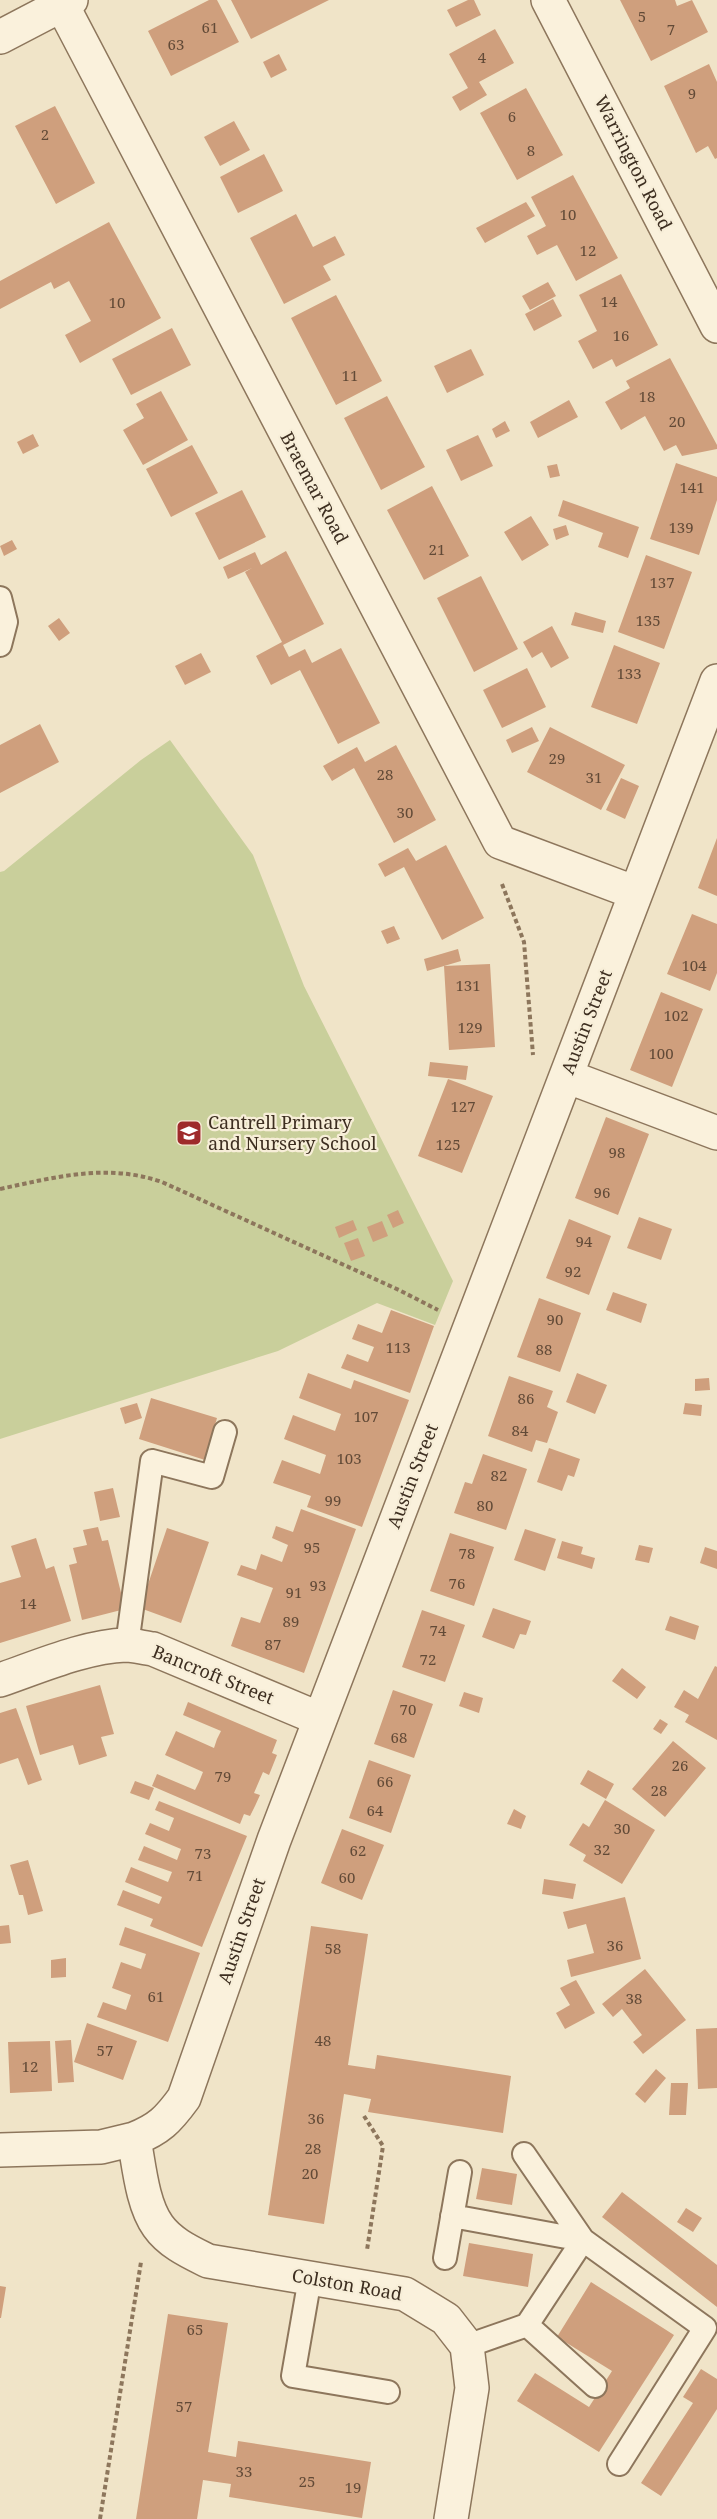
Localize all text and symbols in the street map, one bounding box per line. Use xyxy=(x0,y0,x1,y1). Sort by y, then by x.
house number: 5 xyxy=(638,6,646,26)
house number: 61 xyxy=(202,17,218,37)
house number: 7 xyxy=(667,19,675,39)
house number: 63 xyxy=(168,34,184,54)
house number: 4 xyxy=(478,47,487,67)
house number: 9 xyxy=(688,83,696,103)
street label: Warrington Road xyxy=(590,91,678,234)
house number: 6 xyxy=(508,106,516,126)
house number: 2 xyxy=(41,124,49,144)
house number: 8 xyxy=(527,140,535,160)
house number: 10 xyxy=(560,204,576,224)
house number: 12 xyxy=(580,240,596,260)
house number: 14 xyxy=(601,291,618,311)
house number: 10 xyxy=(109,292,125,312)
house number: 16 xyxy=(613,325,629,345)
house number: 11 xyxy=(342,365,358,385)
house number: 18 xyxy=(639,386,655,406)
house number: 20 xyxy=(669,411,685,431)
street label: Braemar Road xyxy=(275,427,354,548)
house number: 141 xyxy=(679,477,705,497)
house number: 139 xyxy=(668,517,694,537)
house number: 21 xyxy=(429,539,445,559)
house number: 137 xyxy=(649,572,675,592)
house number: 135 xyxy=(635,610,661,630)
house number: 133 xyxy=(616,663,642,683)
house number: 29 xyxy=(549,748,565,768)
house number: 28 xyxy=(377,764,393,784)
house number: 31 xyxy=(586,767,602,787)
house number: 30 xyxy=(397,802,413,822)
house number: 104 xyxy=(681,955,707,975)
street label: Austin Street xyxy=(555,966,617,1078)
house number: 131 xyxy=(455,975,481,995)
house number: 102 xyxy=(663,1005,689,1025)
house number: 129 xyxy=(457,1017,483,1037)
house number: 100 xyxy=(648,1043,674,1063)
house number: 127 xyxy=(450,1096,476,1116)
place label: Cantrell Primary and Nursery School xyxy=(208,1110,377,1155)
school or university icon: Cantrell Primary and Nursery School xyxy=(174,1118,204,1148)
house number: 125 xyxy=(435,1134,461,1154)
house number: 98 xyxy=(609,1142,625,1162)
house number: 96 xyxy=(594,1182,610,1202)
house number: 94 xyxy=(576,1231,593,1251)
house number: 92 xyxy=(565,1261,581,1281)
house number: 90 xyxy=(547,1309,563,1329)
house number: 113 xyxy=(385,1337,411,1357)
house number: 88 xyxy=(536,1339,552,1359)
house number: 86 xyxy=(518,1388,534,1408)
house number: 107 xyxy=(353,1406,379,1426)
street label: Austin Street xyxy=(381,1420,443,1532)
house number: 84 xyxy=(512,1420,529,1440)
house number: 103 xyxy=(336,1448,362,1468)
house number: 82 xyxy=(491,1465,507,1485)
house number: 99 xyxy=(325,1490,341,1510)
house number: 80 xyxy=(477,1495,493,1515)
house number: 95 xyxy=(304,1537,320,1557)
house number: 78 xyxy=(459,1543,475,1563)
house number: 76 xyxy=(449,1573,465,1593)
house number: 93 xyxy=(310,1575,326,1595)
house number: 91 xyxy=(286,1582,302,1602)
house number: 14 xyxy=(20,1593,37,1613)
house number: 89 xyxy=(283,1611,299,1631)
house number: 74 xyxy=(430,1620,447,1640)
house number: 87 xyxy=(265,1634,281,1654)
street label: Bancroft Street xyxy=(149,1639,278,1709)
house number: 72 xyxy=(420,1649,436,1669)
house number: 70 xyxy=(400,1699,416,1719)
house number: 68 xyxy=(391,1727,407,1747)
house number: 26 xyxy=(672,1755,688,1775)
house number: 79 xyxy=(215,1766,231,1786)
house number: 66 xyxy=(377,1771,393,1791)
house number: 28 xyxy=(651,1780,667,1800)
house number: 64 xyxy=(367,1800,384,1820)
house number: 30 xyxy=(614,1818,630,1838)
house number: 32 xyxy=(594,1839,610,1859)
house number: 62 xyxy=(350,1840,366,1860)
house number: 73 xyxy=(195,1843,211,1863)
house number: 71 xyxy=(187,1865,203,1885)
house number: 60 xyxy=(339,1867,355,1887)
street label: Austin Street xyxy=(212,1875,270,1987)
house number: 36 xyxy=(607,1935,623,1955)
house number: 58 xyxy=(325,1938,341,1958)
house number: 61 xyxy=(148,1986,164,2006)
house number: 38 xyxy=(626,1988,642,2008)
house number: 48 xyxy=(315,2030,331,2050)
house number: 57 xyxy=(97,2040,113,2060)
house number: 12 xyxy=(22,2056,38,2076)
house number: 36 xyxy=(308,2108,324,2128)
house number: 28 xyxy=(305,2138,321,2158)
house number: 20 xyxy=(302,2163,318,2183)
street label: Colston Road xyxy=(290,2263,404,2306)
house number: 65 xyxy=(187,2319,203,2339)
house number: 57 xyxy=(176,2396,192,2416)
house number: 33 xyxy=(236,2461,252,2481)
house number: 25 xyxy=(299,2471,315,2491)
house number: 19 xyxy=(345,2477,361,2497)

